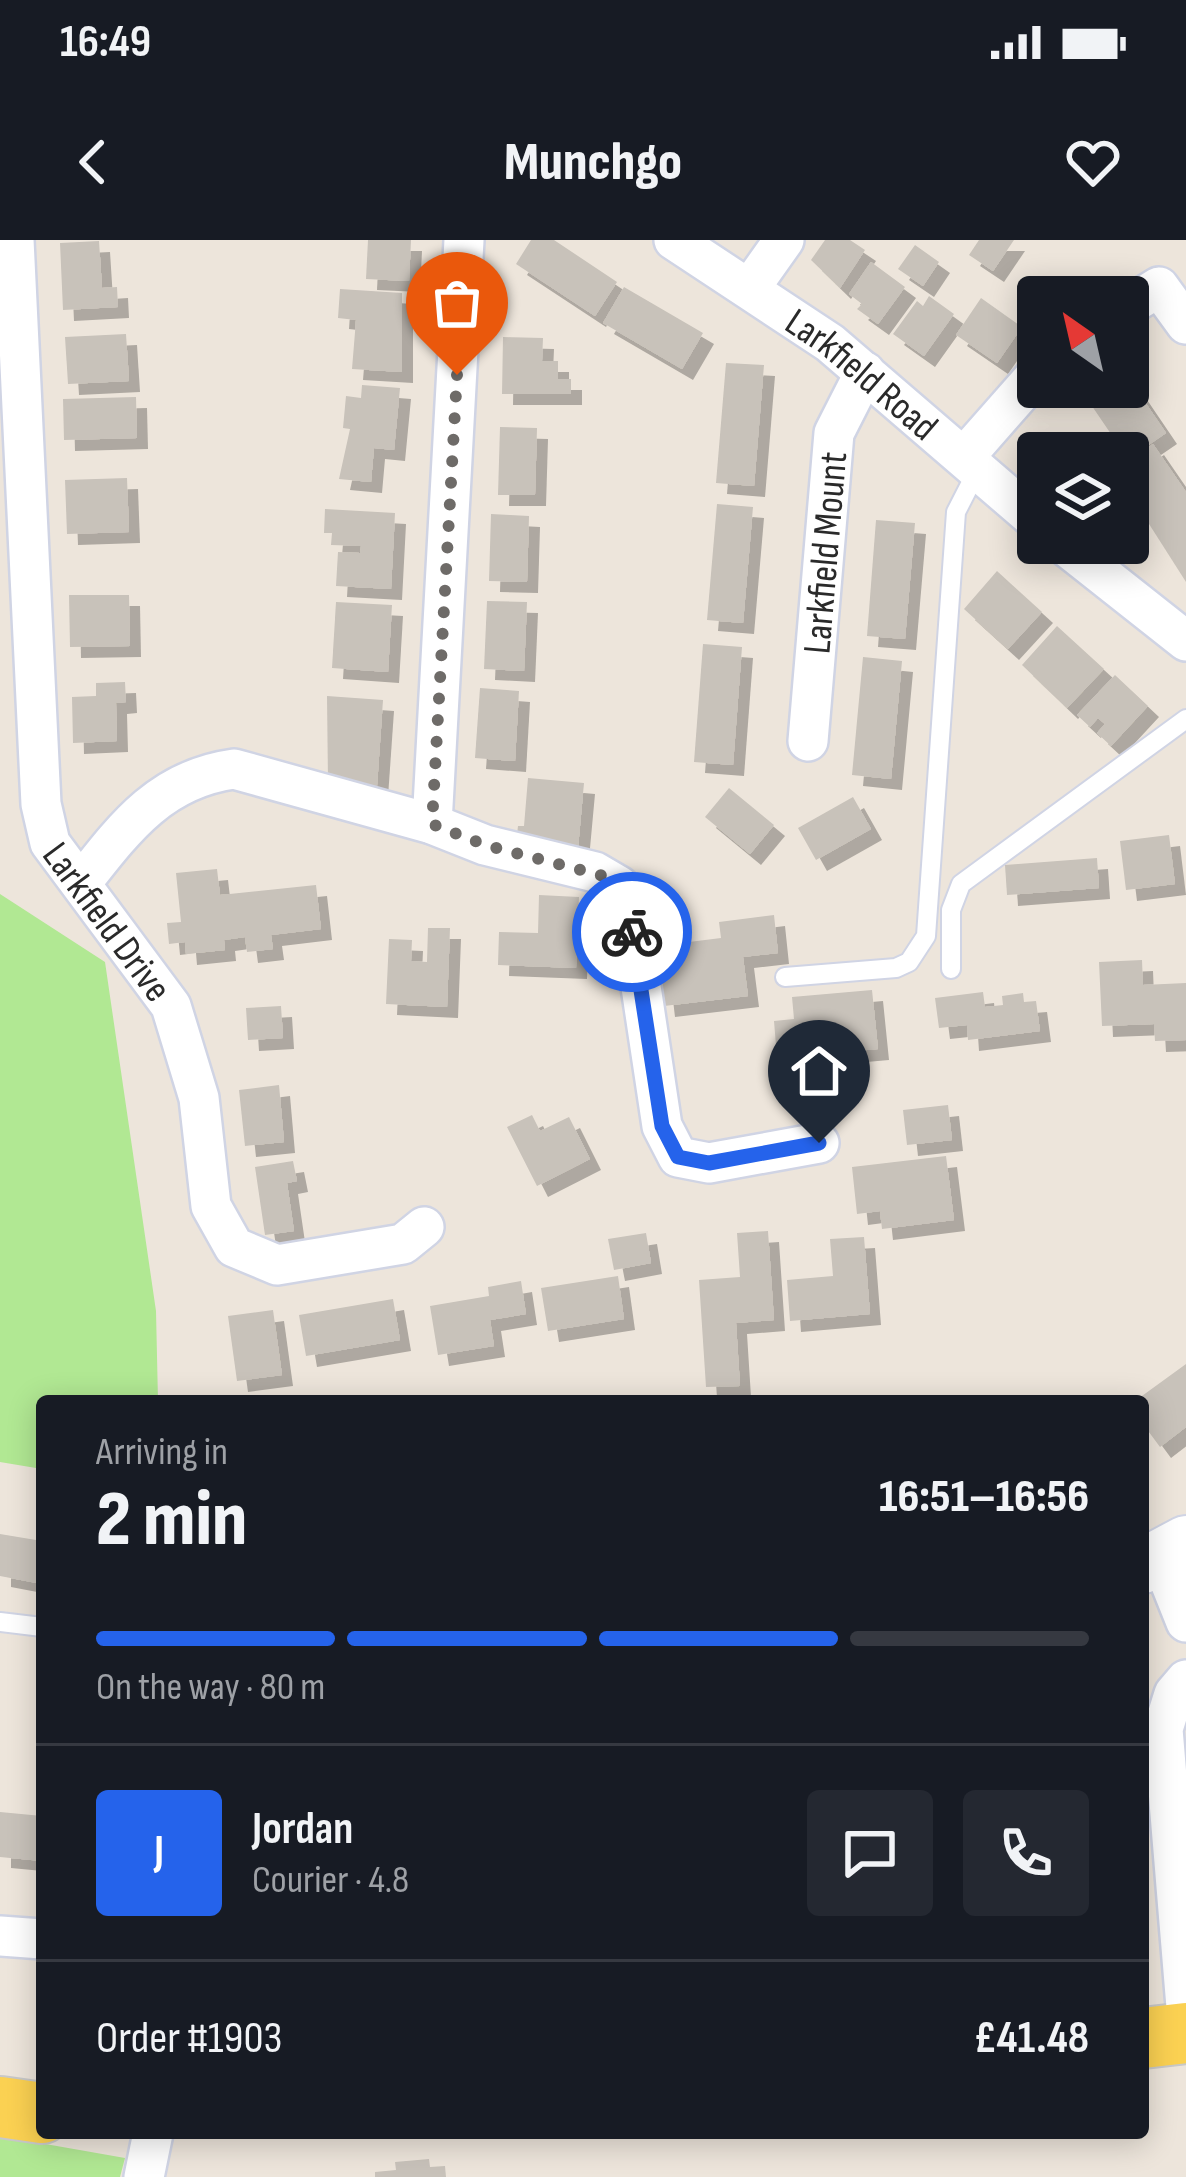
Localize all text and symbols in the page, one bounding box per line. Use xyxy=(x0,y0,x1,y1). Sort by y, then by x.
text: 16:49 xyxy=(60,15,151,70)
icon: back xyxy=(60,129,126,195)
icon: heart xyxy=(1060,129,1126,195)
text: Munchgo xyxy=(504,130,682,195)
pin xyxy=(406,252,508,375)
icon: bag xyxy=(424,270,490,336)
north arrow xyxy=(1017,276,1149,408)
map controls xyxy=(1017,276,1149,564)
street label: Larkfield Road xyxy=(776,299,946,451)
button: layers xyxy=(1017,432,1149,564)
street label: Larkfield Mount xyxy=(794,450,858,656)
street label: Larkfield Drive xyxy=(32,834,180,1011)
courier xyxy=(572,872,692,992)
icon: bike xyxy=(599,899,665,965)
pin xyxy=(768,1020,870,1143)
icon: home xyxy=(786,1038,852,1104)
text: Arriving in xyxy=(96,1429,228,1476)
text: 16:51–16:56 xyxy=(879,1470,1089,1525)
text: 2 min xyxy=(96,1474,247,1567)
text: On the way · 80 m xyxy=(96,1664,325,1711)
button: chat xyxy=(807,1790,933,1916)
button: phone xyxy=(963,1790,1089,1916)
text: Jordan xyxy=(252,1802,353,1857)
text: J xyxy=(154,1825,164,1880)
text: Courier · 4.8 xyxy=(252,1857,409,1904)
text: Order #1903 xyxy=(96,2011,282,2066)
text: £41.48 xyxy=(974,2011,1089,2066)

